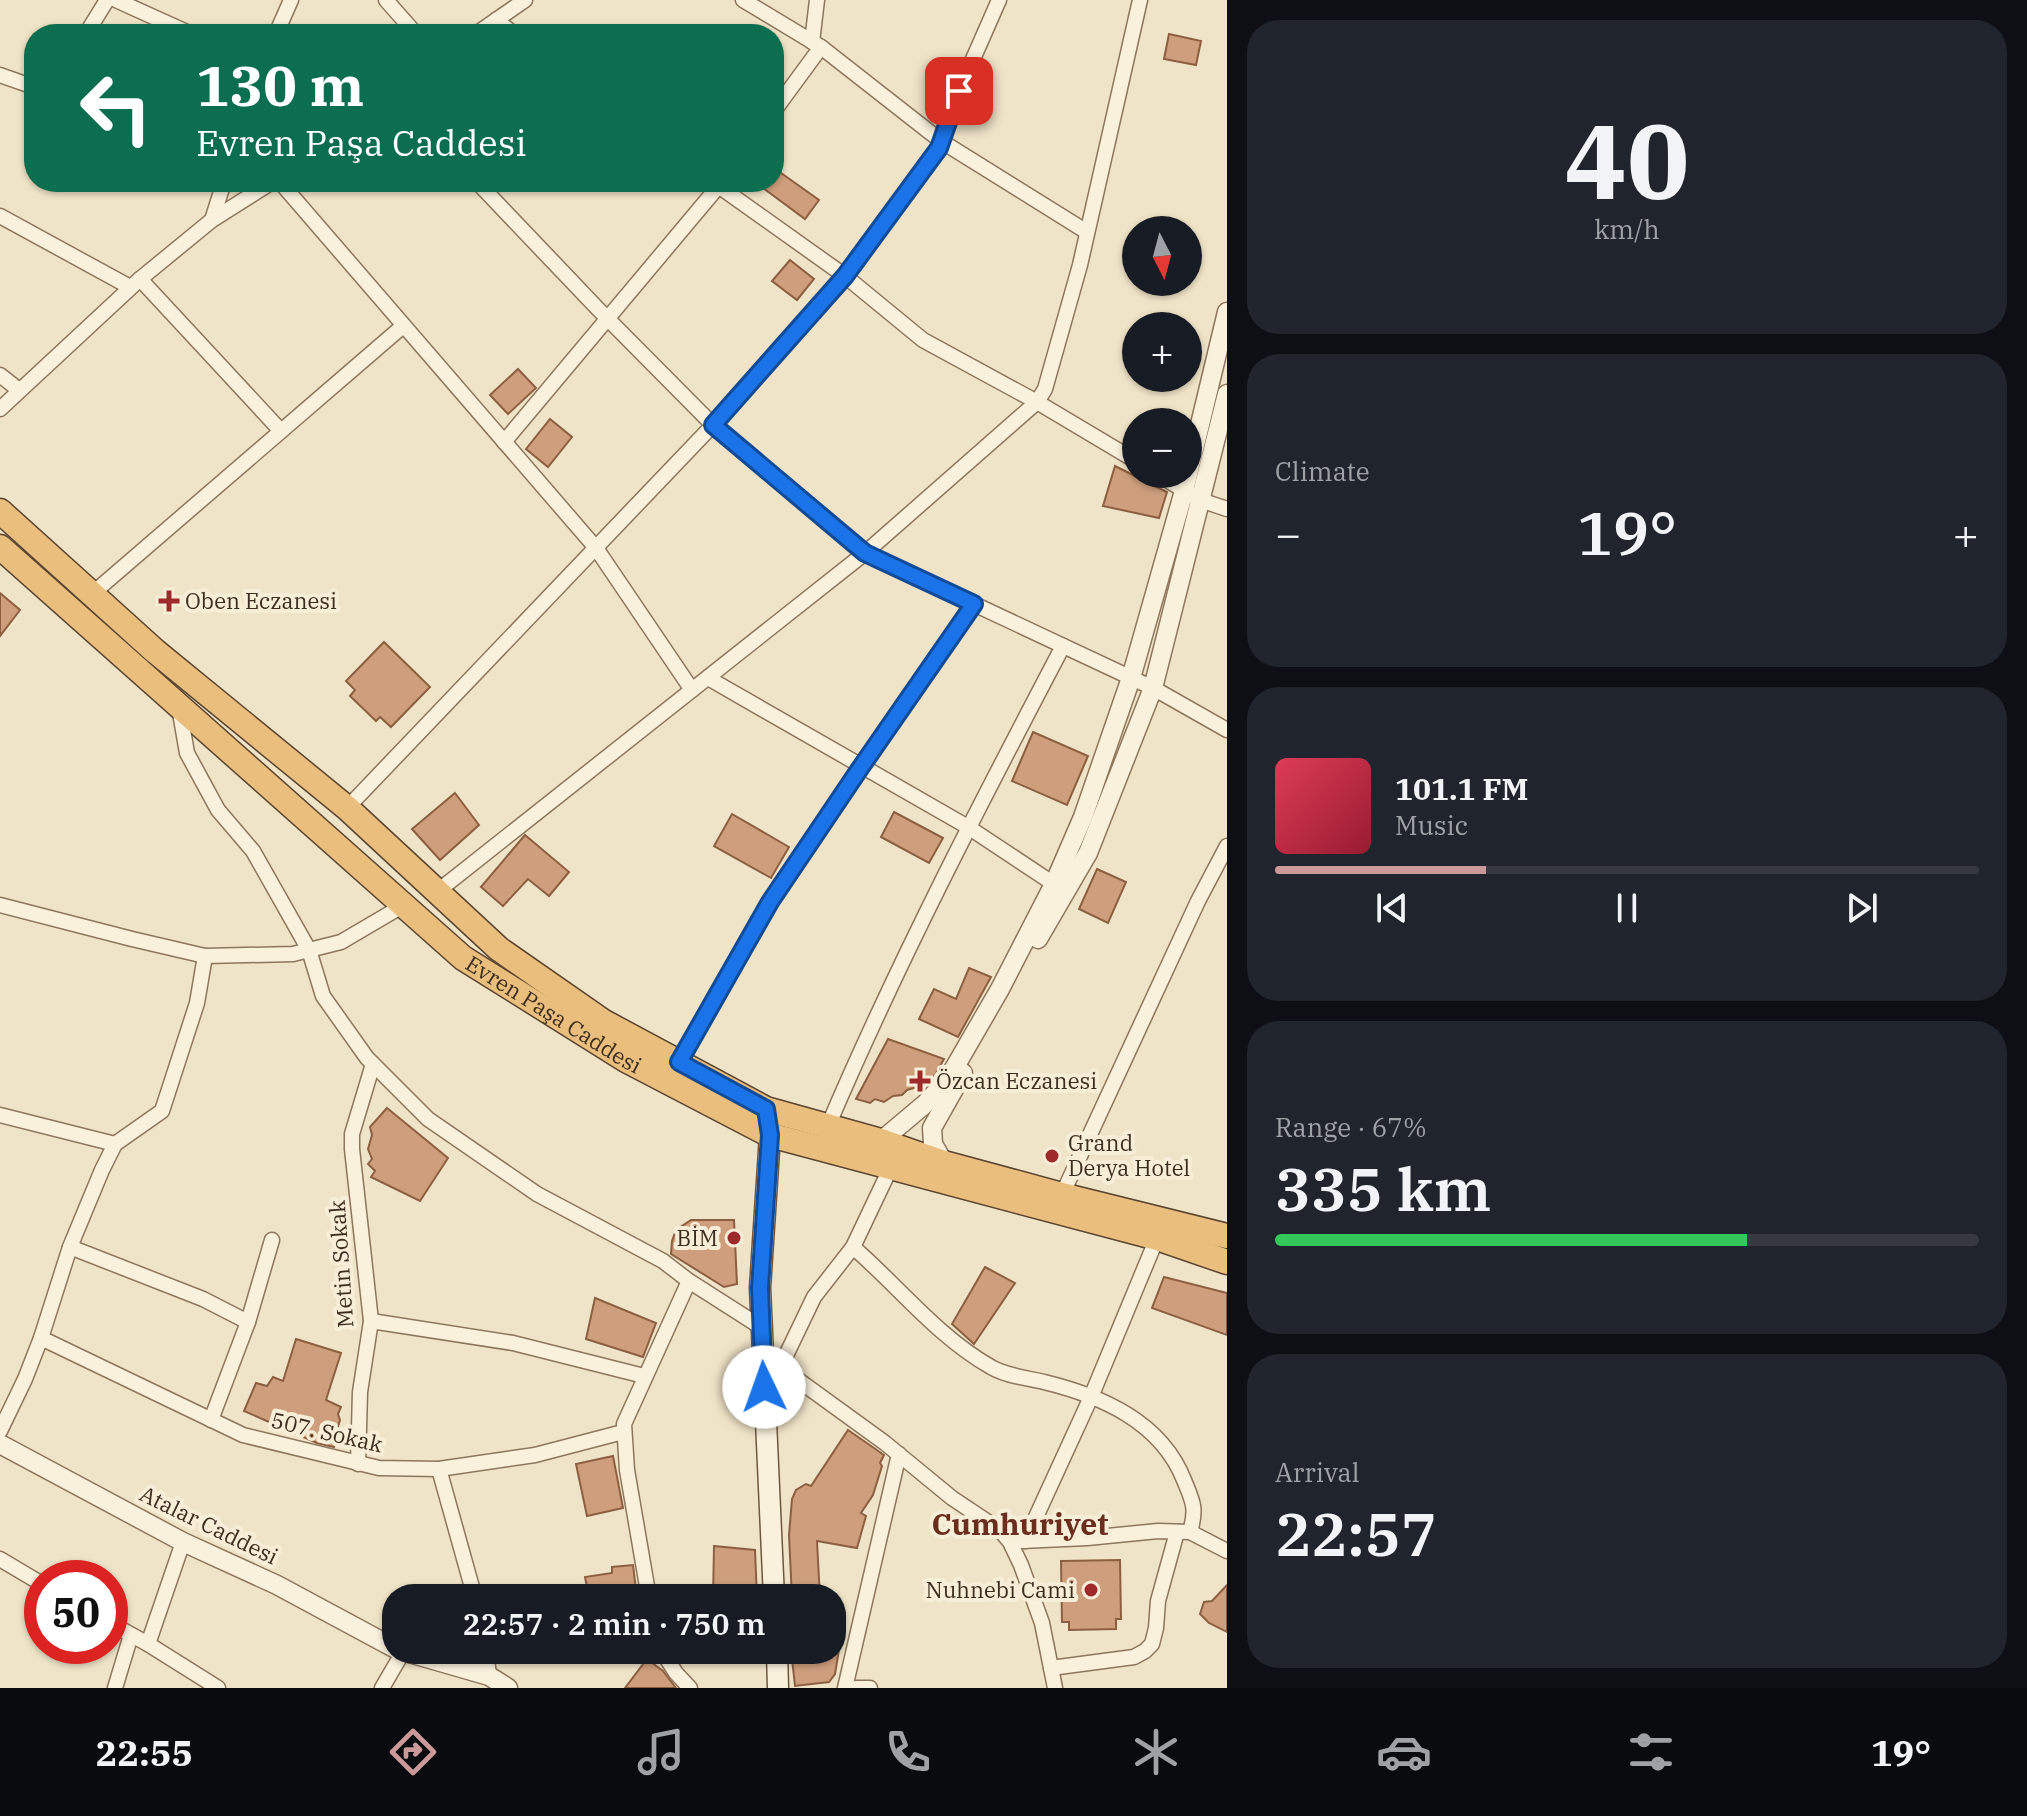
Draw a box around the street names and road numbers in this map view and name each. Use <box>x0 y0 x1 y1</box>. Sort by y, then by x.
street label: Evren Paşa Caddesi <box>461 948 647 1080</box>
street label: Metin Sokak <box>322 1199 359 1329</box>
street label: 507. Sokak <box>268 1405 386 1458</box>
street label: Atalar Caddesi <box>135 1479 283 1571</box>

